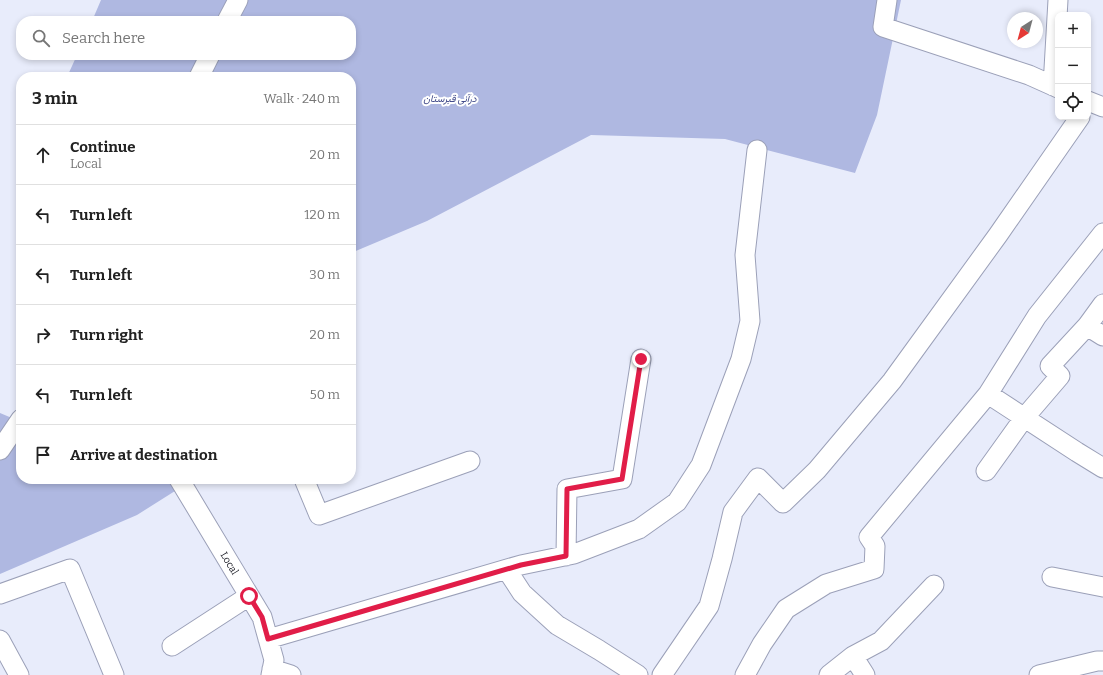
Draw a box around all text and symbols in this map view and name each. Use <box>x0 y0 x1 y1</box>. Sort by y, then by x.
north arrow <box>1007 12 1043 48</box>
map controls <box>1055 12 1091 120</box>
button: + <box>1055 12 1091 48</box>
search box <box>16 16 356 60</box>
icon: search <box>30 27 52 49</box>
text: Search here <box>62 29 145 47</box>
button: − <box>1055 48 1091 84</box>
button: locate <box>1055 84 1091 120</box>
text: 3 min <box>32 88 77 109</box>
text: Walk · 240 m <box>264 91 340 106</box>
park label: درآنی قبرستان <box>423 93 477 105</box>
text: Continue <box>70 138 136 156</box>
icon: ahead <box>32 144 54 166</box>
text: 20 m <box>310 147 340 162</box>
text: Local <box>70 156 102 171</box>
icon: left <box>32 204 54 226</box>
text: Turn left <box>70 206 132 224</box>
text: 120 m <box>304 207 340 222</box>
icon: left <box>32 264 54 286</box>
text: Turn left <box>70 266 132 284</box>
text: 30 m <box>309 267 340 282</box>
icon: right <box>32 324 54 346</box>
text: Turn right <box>70 326 143 344</box>
text: 20 m <box>310 327 340 342</box>
route end <box>632 350 650 368</box>
icon: left <box>32 384 54 406</box>
text: Turn left <box>70 386 132 404</box>
text: 50 m <box>310 387 340 402</box>
icon: arrive <box>32 444 54 466</box>
text: Arrive at destination <box>70 446 217 464</box>
street label: Local <box>218 550 241 577</box>
route start <box>240 587 258 605</box>

